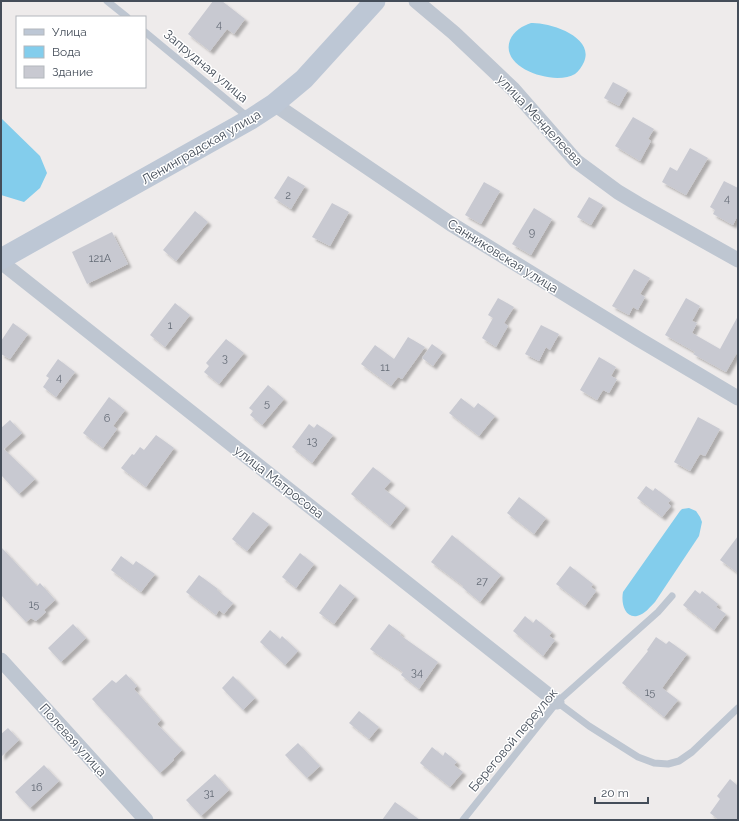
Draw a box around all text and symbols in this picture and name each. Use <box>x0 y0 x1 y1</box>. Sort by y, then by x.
legend <box>16 16 146 88</box>
house number: 4 <box>216 18 222 31</box>
text: Улица <box>52 25 87 39</box>
street label: Запрудная улица <box>161 26 251 106</box>
text: Вода <box>52 45 81 59</box>
text: Здание <box>52 65 93 79</box>
street label: улица Менделеева <box>494 72 586 168</box>
street label: Ленинградская улица <box>139 107 263 187</box>
house number: 2 <box>285 189 291 202</box>
house number: 4 <box>724 192 730 205</box>
street label: Санниковская улица <box>445 216 561 296</box>
house number: 9 <box>529 226 535 239</box>
house number: 121А <box>89 252 112 265</box>
house number: 1 <box>168 319 173 332</box>
house number: 3 <box>222 352 228 365</box>
house number: 11 <box>380 361 390 374</box>
house number: 4 <box>56 371 62 384</box>
house number: 5 <box>264 397 270 410</box>
house number: 6 <box>104 412 111 425</box>
house number: 13 <box>307 435 317 448</box>
street label: улица Матросова <box>231 442 327 522</box>
house number: 27 <box>476 575 488 588</box>
house number: 15 <box>29 598 39 611</box>
house number: 34 <box>411 666 423 679</box>
street label: Береговой переулок <box>466 685 561 795</box>
house number: 15 <box>645 686 655 699</box>
street label: Полевая улица <box>36 701 110 779</box>
scale bar <box>595 779 648 805</box>
house number: 16 <box>31 781 43 794</box>
text: 20 m <box>601 786 629 800</box>
house number: 31 <box>204 787 215 800</box>

